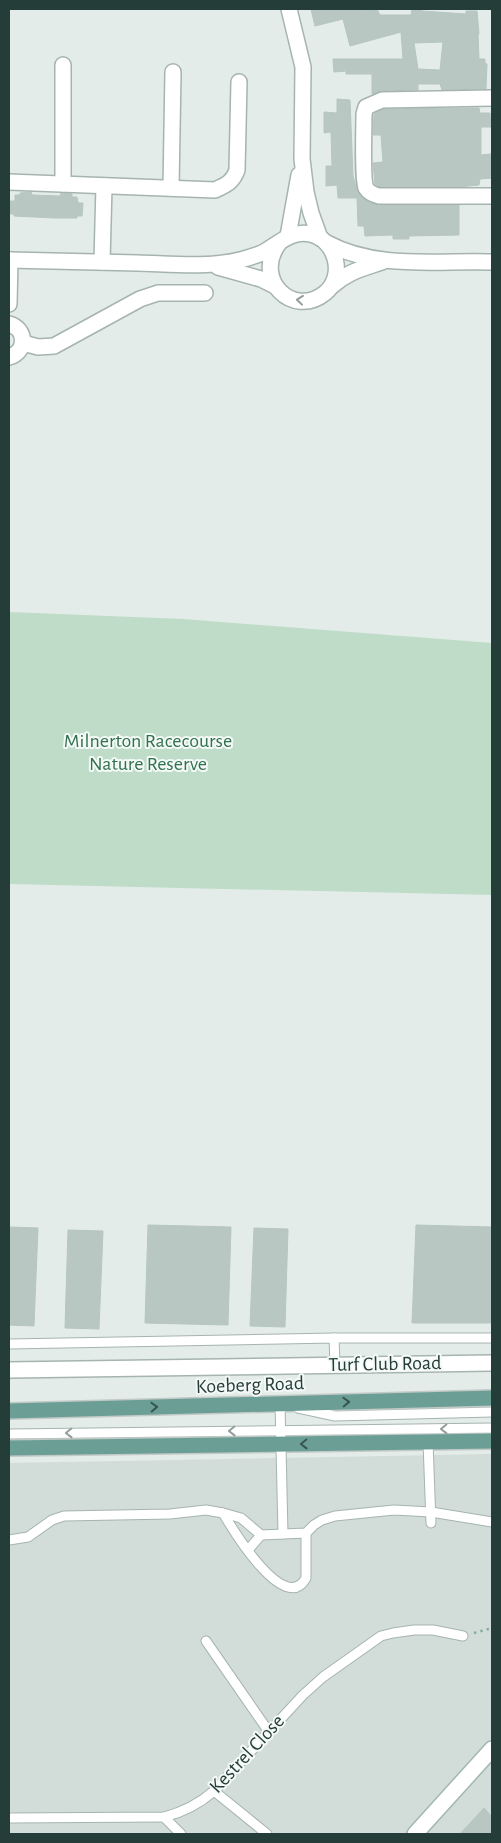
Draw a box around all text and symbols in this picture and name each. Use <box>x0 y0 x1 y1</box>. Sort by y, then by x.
one-way arrow <box>295 294 303 305</box>
park label: Milnerton Racecourse Nature Reserve <box>64 731 232 774</box>
street label: Turf Club Road <box>328 1353 442 1375</box>
street label: Koeberg Road <box>196 1373 304 1397</box>
one-way arrow <box>342 1397 350 1407</box>
one-way arrow <box>150 1402 158 1413</box>
one-way arrow <box>439 1424 447 1434</box>
one-way arrow <box>227 1426 235 1437</box>
one-way arrow <box>65 1428 73 1439</box>
one-way arrow <box>299 1439 307 1449</box>
street label: Kestrel Close <box>206 1711 288 1797</box>

